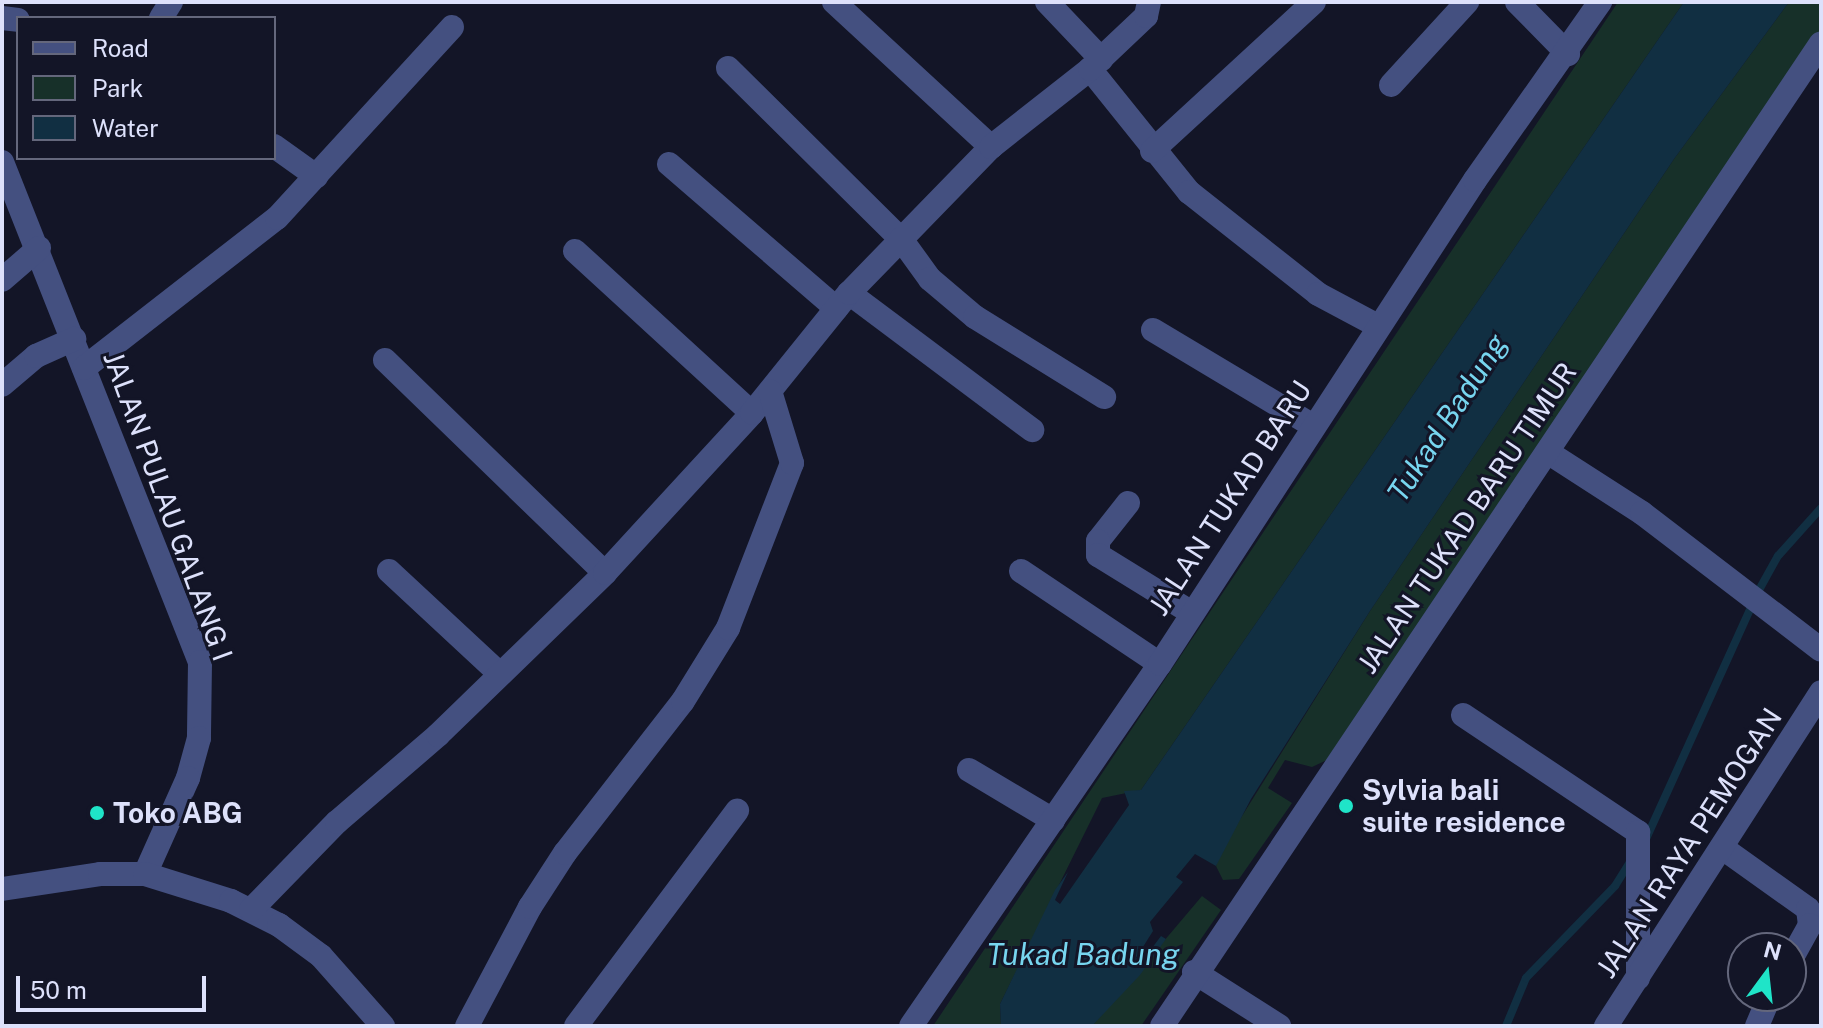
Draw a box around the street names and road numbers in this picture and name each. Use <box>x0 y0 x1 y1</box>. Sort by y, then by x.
street label: JALAN PULAU GALANG I <box>96 347 240 665</box>
street label: JALAN TUKAD BARU TIMUR <box>1350 356 1584 680</box>
street label: JALAN TUKAD BARU <box>1142 375 1318 621</box>
street label: JALAN RAYA PEMOGAN <box>1589 702 1789 984</box>

